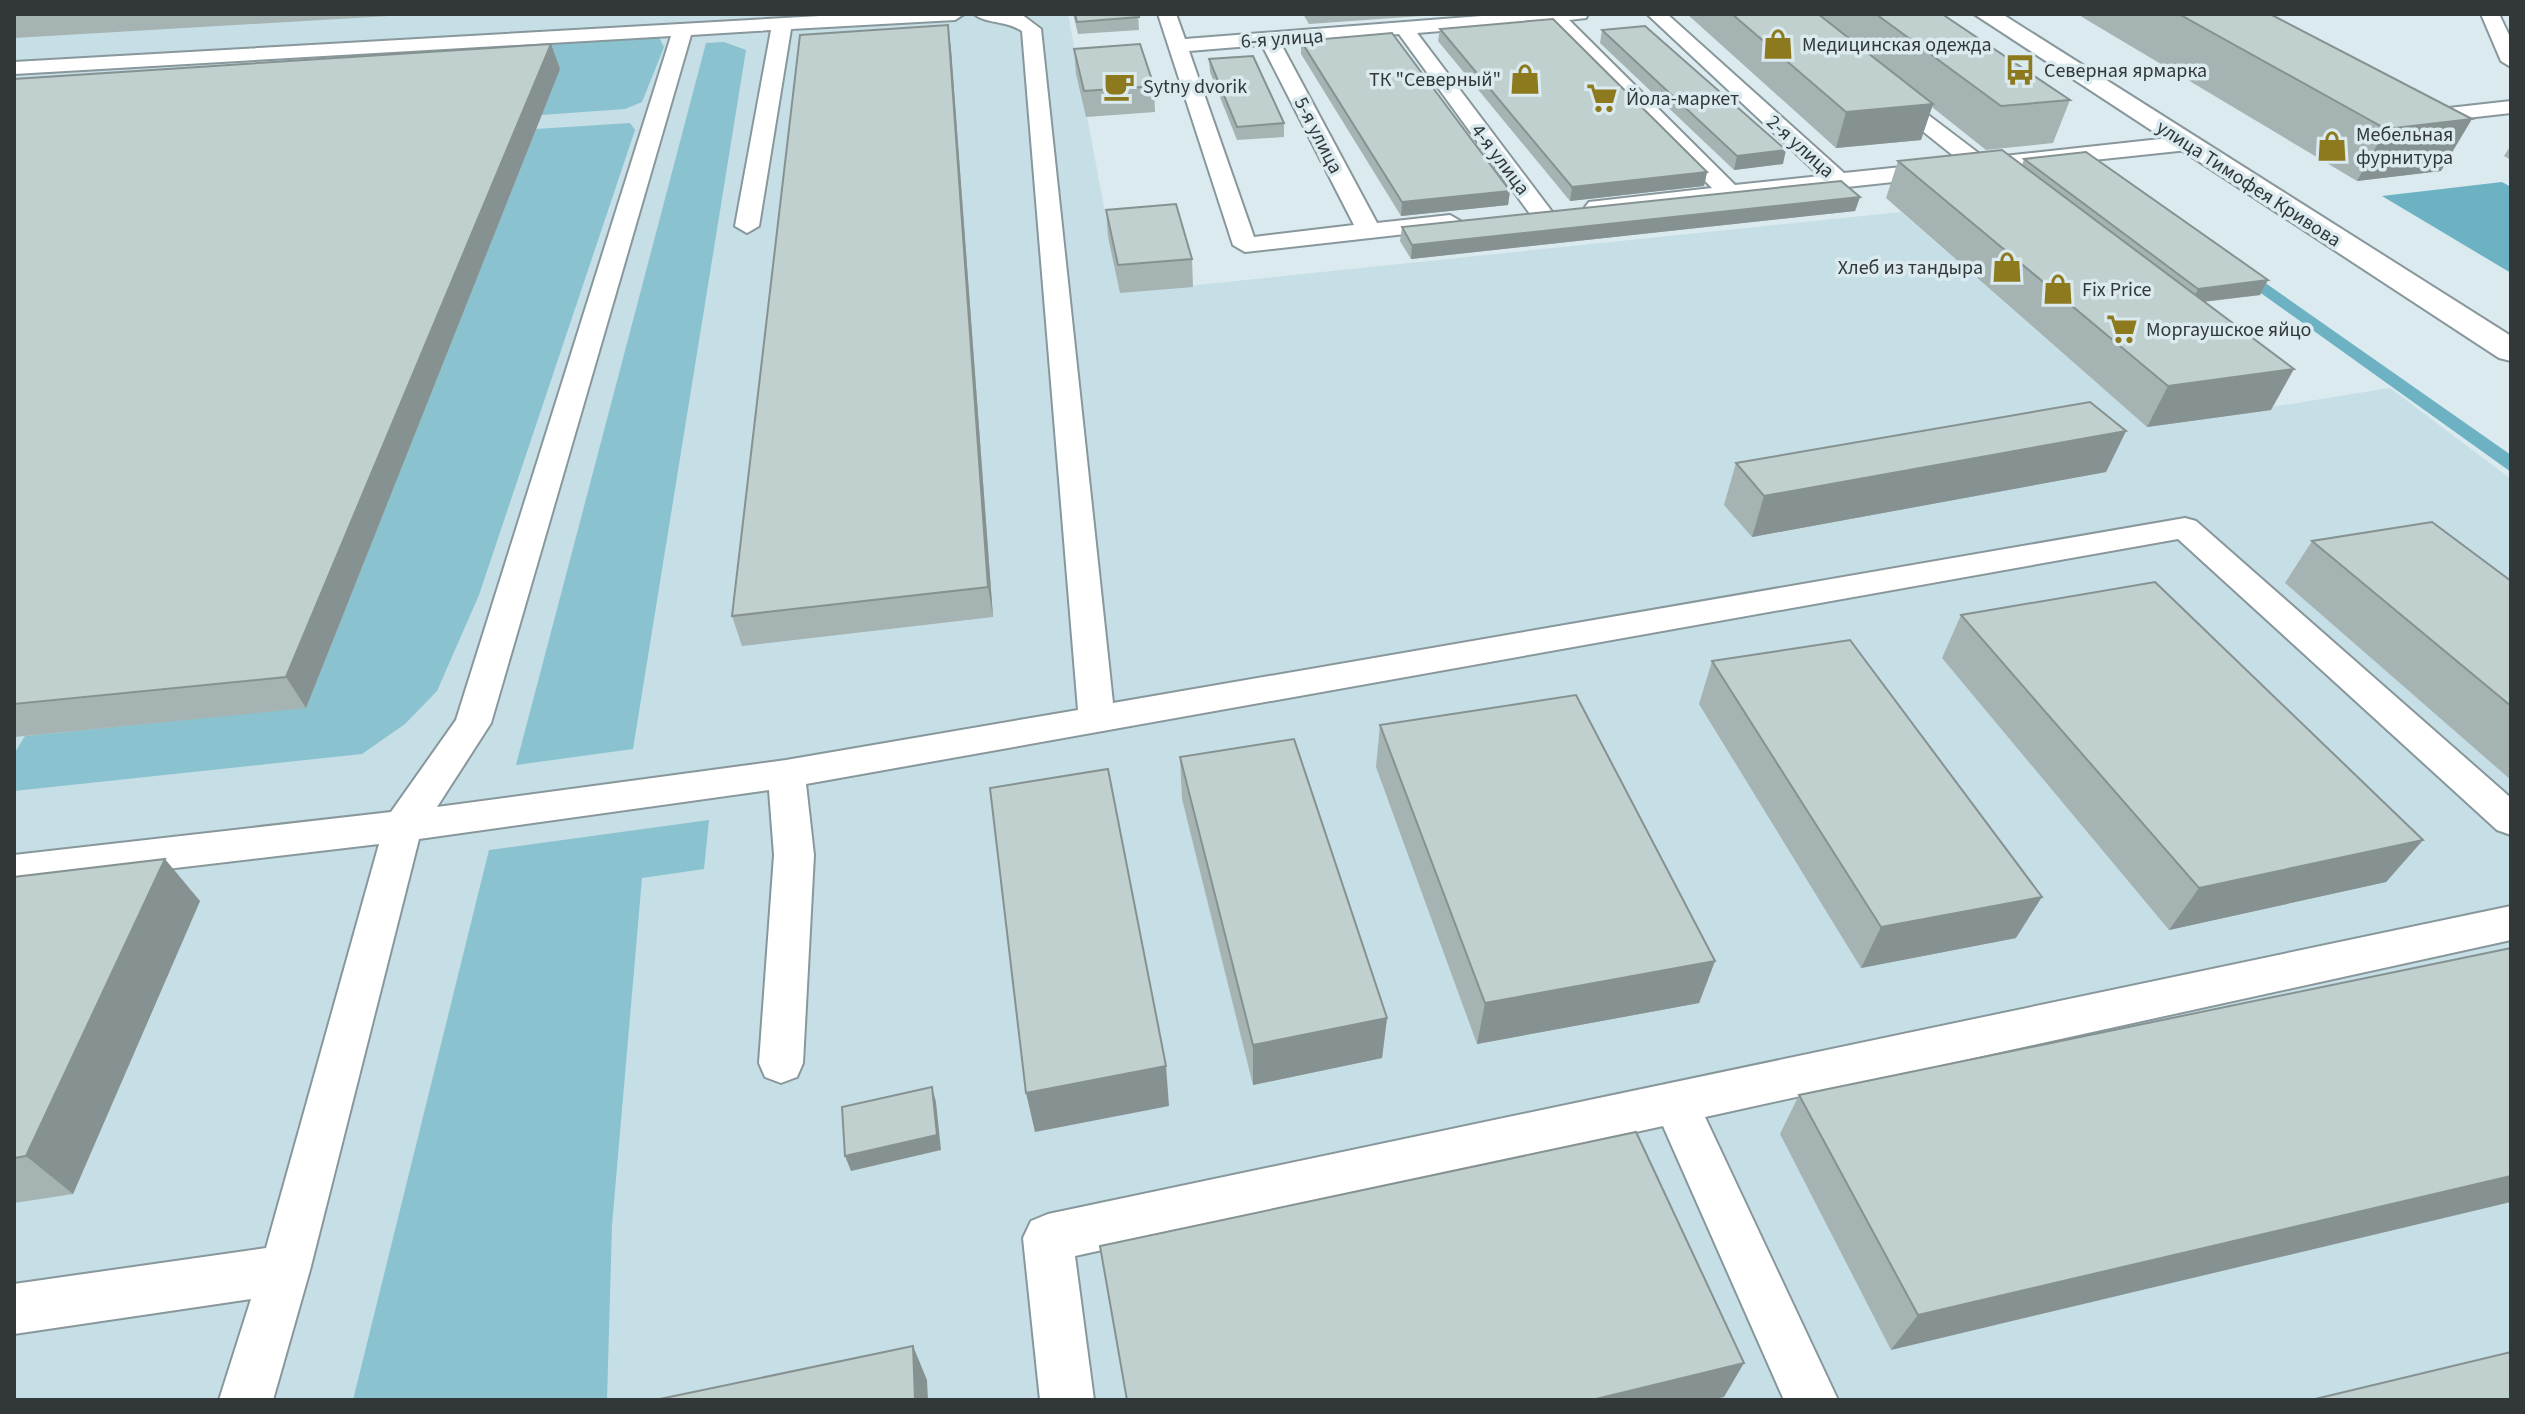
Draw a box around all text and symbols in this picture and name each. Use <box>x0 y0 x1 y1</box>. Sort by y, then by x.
street label: 6-я улица <box>1240 22 1324 56</box>
shop icon: Медицинская одежда <box>1761 27 1795 61</box>
place label: Медицинская одежда <box>1802 31 1992 59</box>
bus stop icon: Северная ярмарка <box>2003 53 2037 87</box>
place label: Северная ярмарка <box>2044 57 2207 85</box>
shop icon: ТК "Северный" <box>1508 62 1542 96</box>
place label: ТК "Северный" <box>1369 66 1501 94</box>
cafe icon: Sytny dvorik <box>1102 69 1136 103</box>
place label: Sytny dvorik <box>1143 73 1247 101</box>
supermarket icon: Йола-маркет <box>1585 81 1619 115</box>
place label: Йола-маркет <box>1626 85 1739 113</box>
street label: 5-я улица <box>1287 92 1349 179</box>
street label: 2-я улица <box>1760 109 1840 185</box>
street label: улица Тимофея Кривова <box>2151 114 2346 254</box>
street label: 4-я улица <box>1464 118 1536 201</box>
place label: Мебельная фурнитура <box>2356 121 2453 172</box>
shop icon: Мебельная фурнитура <box>2315 129 2349 163</box>
shop icon: Хлеб из тандыра <box>1990 250 2024 284</box>
place label: Хлеб из тандыра <box>1838 254 1983 282</box>
shop icon: Fix Price <box>2041 272 2075 306</box>
place label: Fix Price <box>2082 276 2152 304</box>
supermarket icon: Моргаушское яйцо <box>2105 312 2139 346</box>
place label: Моргаушское яйцо <box>2146 316 2311 344</box>

